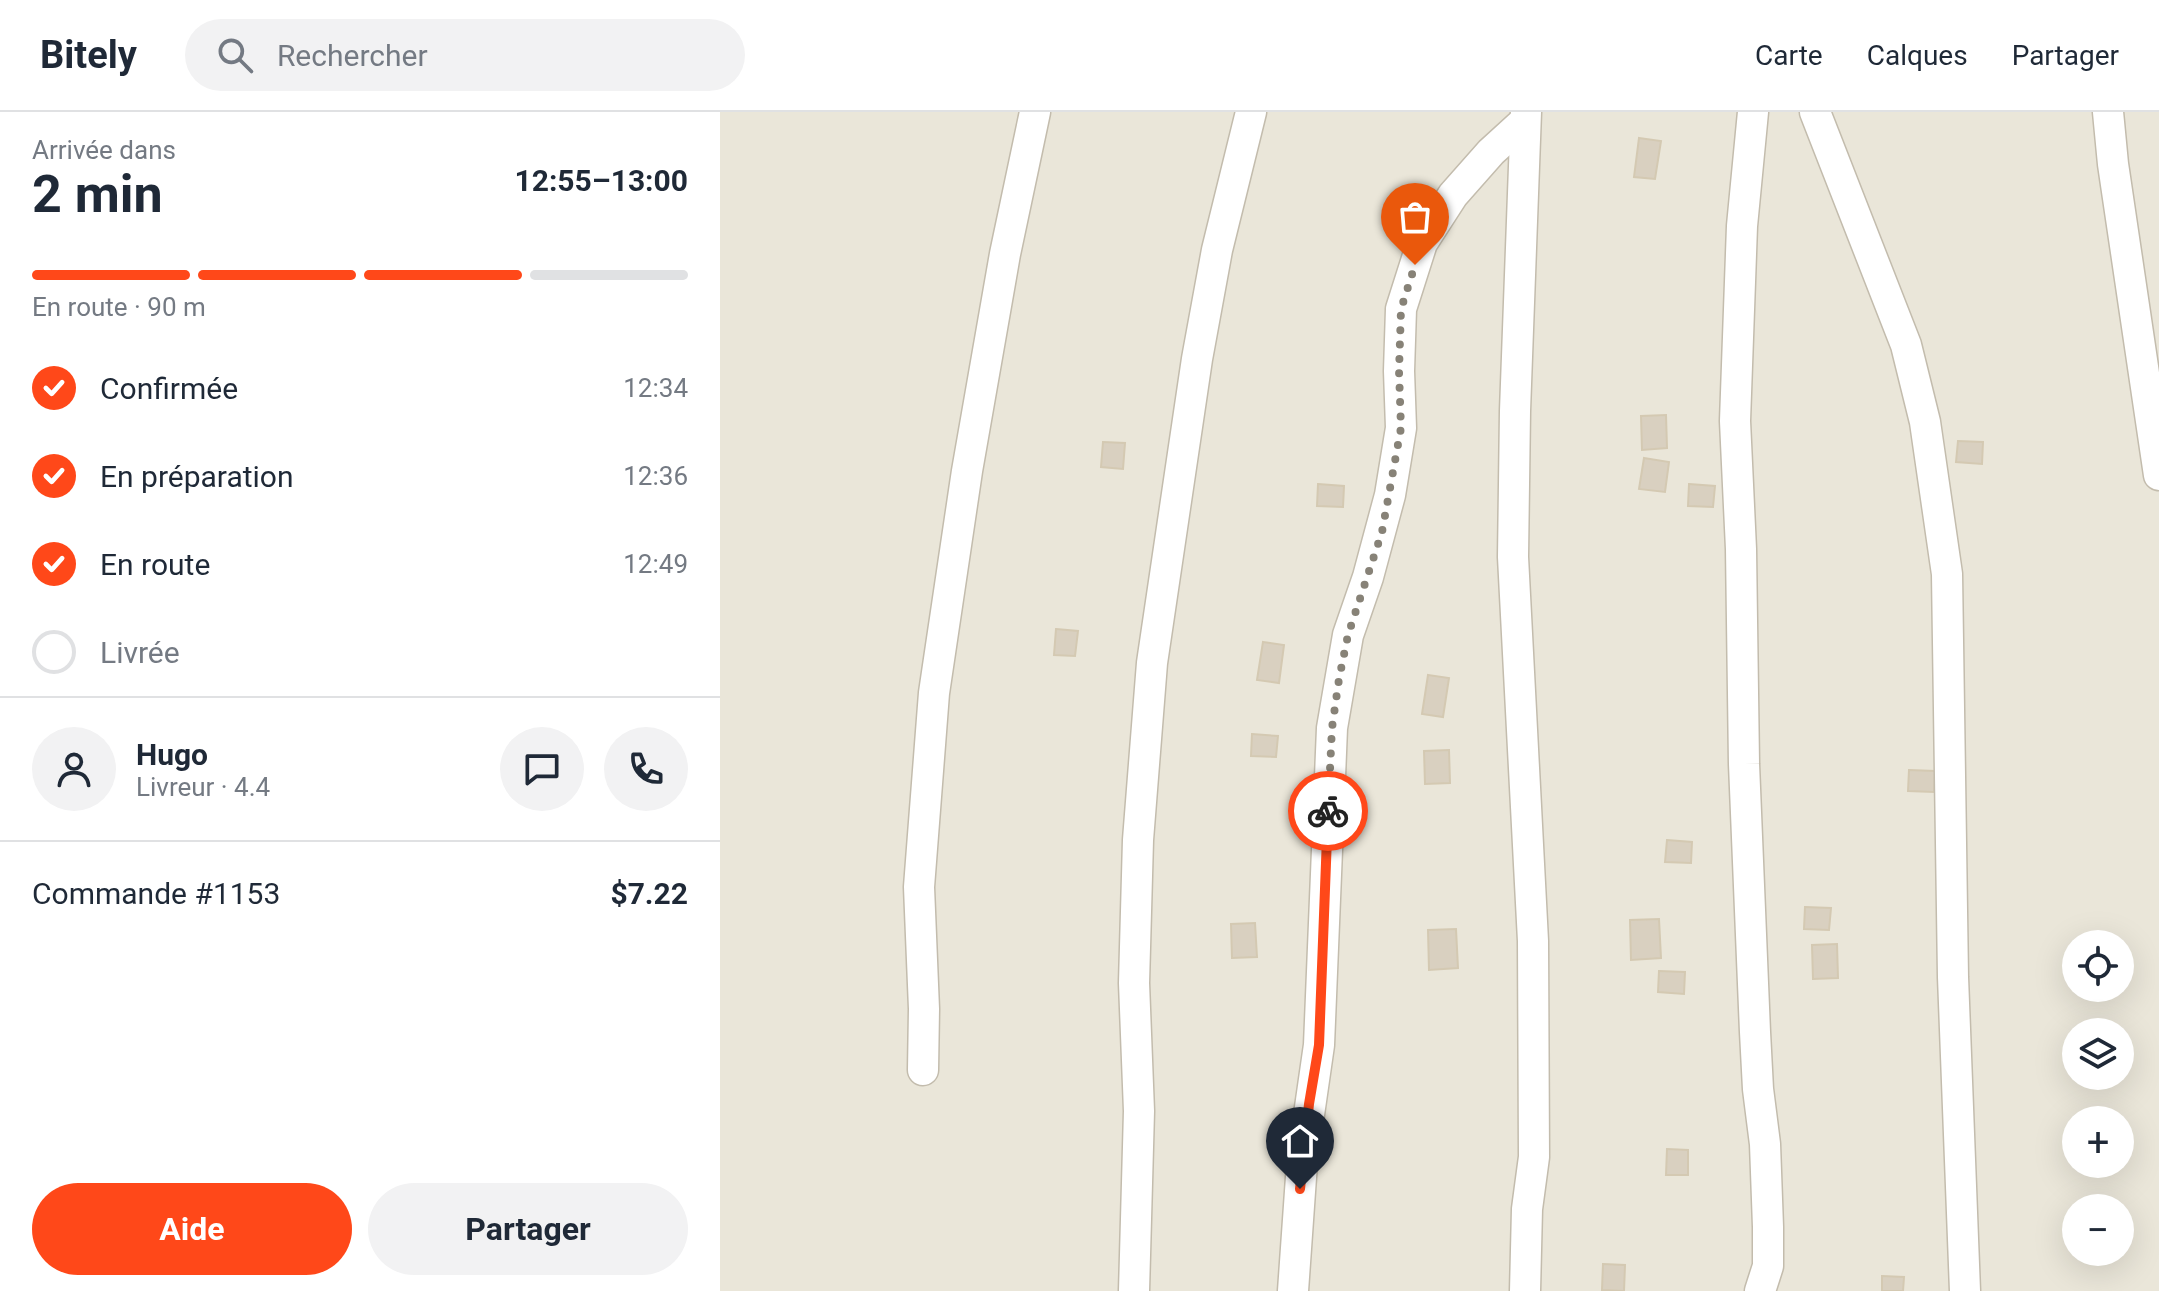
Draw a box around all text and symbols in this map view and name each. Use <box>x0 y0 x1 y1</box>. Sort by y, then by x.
search box <box>185 19 745 91</box>
text: Bitely <box>40 33 137 77</box>
icon: search <box>213 33 257 77</box>
text: Rechercher <box>277 38 428 73</box>
text: Carte <box>1755 39 1823 72</box>
text: Calques <box>1867 39 1968 72</box>
text: Partager <box>2012 39 2119 72</box>
text: Arrivée dans <box>32 135 176 165</box>
text: 12:55–13:00 <box>514 163 688 198</box>
text: 2 min <box>32 164 163 225</box>
pin <box>1381 183 1449 265</box>
icon: bag <box>1393 195 1437 239</box>
text: En route · 90 m <box>32 292 206 322</box>
icon: check <box>32 366 76 410</box>
text: Confirmée <box>100 371 238 406</box>
text: 12:34 <box>623 373 688 403</box>
icon: check <box>32 454 76 498</box>
text: En préparation <box>100 459 294 494</box>
text: 12:36 <box>623 461 688 491</box>
icon: check <box>32 542 76 586</box>
text: En route <box>100 547 210 582</box>
text: 12:49 <box>623 549 688 579</box>
text: Livrée <box>100 635 180 670</box>
button: person <box>32 727 116 811</box>
button: chat <box>500 727 584 811</box>
button: phone <box>604 727 688 811</box>
text: Hugo <box>136 737 208 772</box>
courier <box>1288 771 1368 851</box>
text: Livreur · 4.4 <box>136 772 270 802</box>
icon: bike <box>1306 789 1350 833</box>
text: Commande #1153 <box>32 876 280 911</box>
text: $7.22 <box>610 876 688 911</box>
map controls <box>2062 930 2134 1266</box>
button: locate <box>2062 930 2134 1002</box>
button: layers <box>2062 1018 2134 1090</box>
button: + <box>2062 1106 2134 1178</box>
pin <box>1266 1107 1334 1189</box>
icon: home <box>1278 1119 1322 1163</box>
button: Aide <box>32 1183 352 1275</box>
button: Partager <box>368 1183 688 1275</box>
button: − <box>2062 1194 2134 1266</box>

